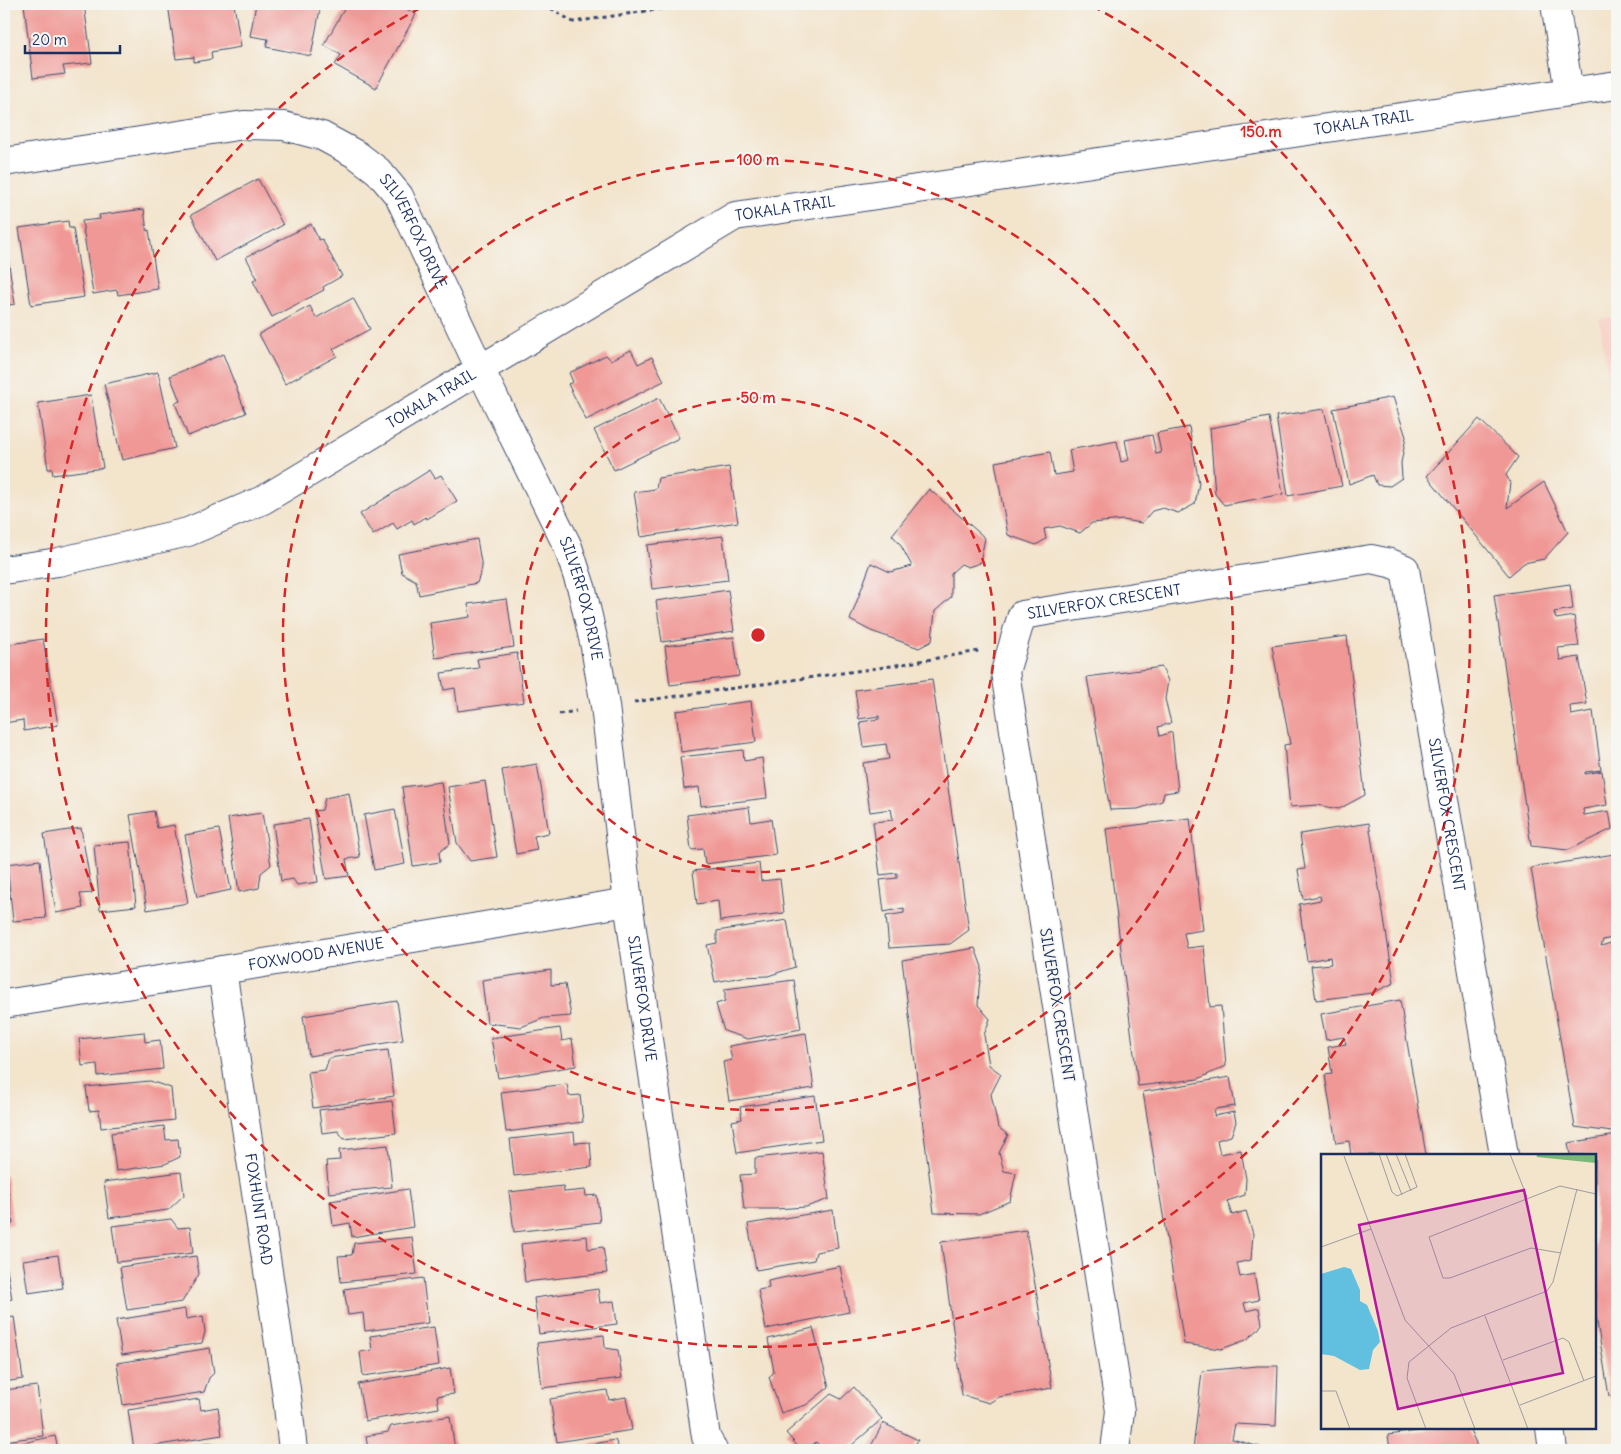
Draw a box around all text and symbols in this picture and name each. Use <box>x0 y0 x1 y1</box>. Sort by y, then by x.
scale bar <box>25 22 120 54</box>
text: 20 m <box>32 30 67 49</box>
street label: TOKALA TRAIL <box>1312 105 1415 139</box>
text: 150 m <box>1240 122 1282 141</box>
text: 100 m <box>737 150 779 169</box>
street label: SILVERFOX DRIVE <box>376 170 451 292</box>
street label: TOKALA TRAIL <box>734 191 836 225</box>
street label: TOKALA TRAIL <box>383 364 479 432</box>
text: 50 m <box>740 388 776 407</box>
street label: SILVERFOX DRIVE <box>555 533 607 662</box>
street label: SILVERFOX CRESCENT <box>1026 580 1183 623</box>
centre of rings <box>749 626 767 644</box>
street label: SILVERFOX CRESCENT <box>1425 736 1469 893</box>
street label: SILVERFOX CRESCENT <box>1036 927 1079 1083</box>
street label: FOXWOOD AVENUE <box>247 933 385 974</box>
street label: SILVERFOX DRIVE <box>624 934 661 1063</box>
street label: FOXHUNT ROAD <box>241 1152 277 1267</box>
inset map <box>1321 1154 1596 1429</box>

